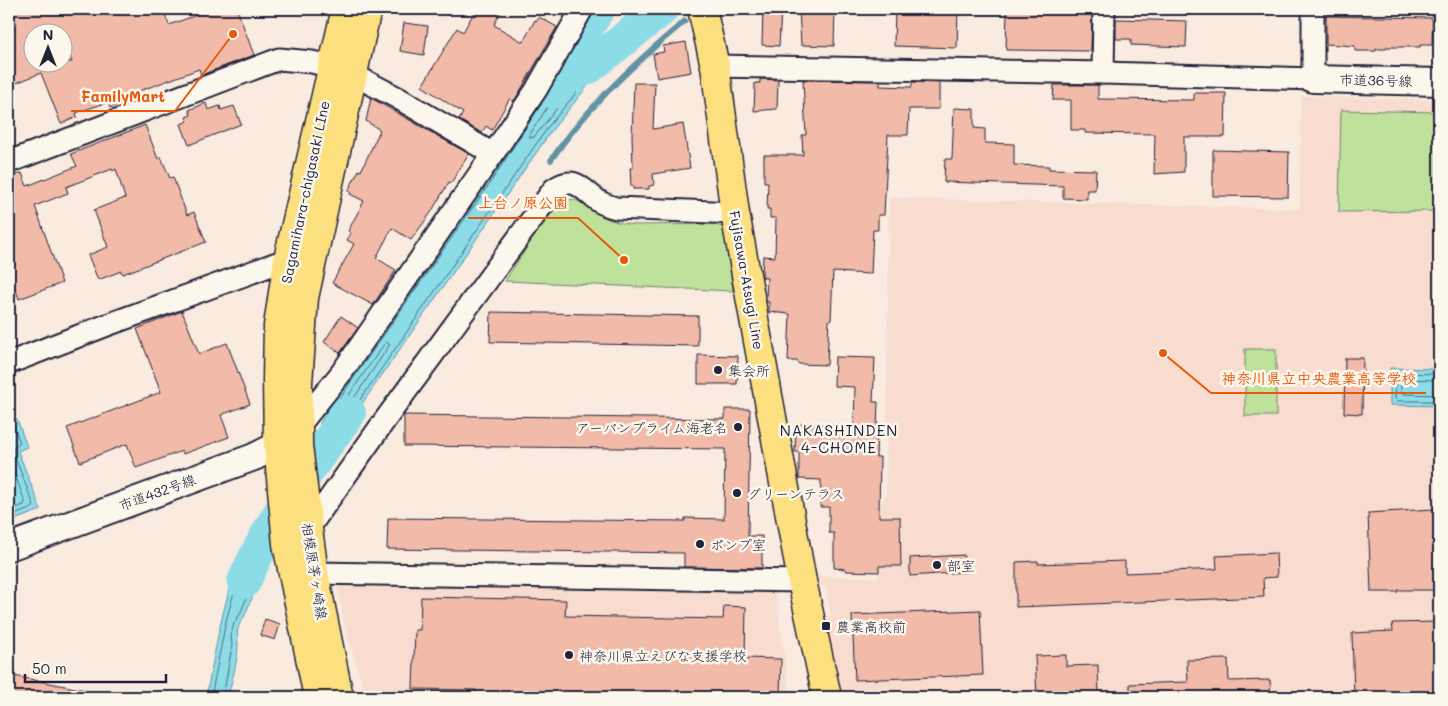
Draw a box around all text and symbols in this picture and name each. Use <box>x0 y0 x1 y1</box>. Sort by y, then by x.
north arrow <box>22 22 72 72</box>
text: N <box>43 25 53 44</box>
street label: 市道36号線 <box>1340 70 1412 90</box>
callout: FamilyMart <box>71 81 175 111</box>
text: FamilyMart <box>81 86 165 106</box>
street label: Sagamihara-chigasaki LIne <box>276 99 334 285</box>
callout: 上台ノ原公園 <box>468 188 578 218</box>
text: 上台ノ原公園 <box>478 192 568 212</box>
street label: Fujisawa-Atsugi Line <box>725 209 769 351</box>
place label: 集会所 <box>728 361 770 380</box>
callout: 神奈川県立中央農業高等学校 <box>1211 363 1426 393</box>
marker: 集会所 <box>712 364 724 376</box>
text: 神奈川県立中央農業高等学校 <box>1221 368 1417 388</box>
place label: アーバンプライム海老名 <box>576 418 728 437</box>
district label: NAKASHINDEN 4-CHOME <box>780 420 898 457</box>
marker: アーバンプライム海老名 <box>732 421 744 433</box>
street label: 市道432号線 <box>116 469 198 515</box>
place label: グリーンテラス <box>747 484 844 503</box>
marker: グリーンテラス <box>731 487 743 499</box>
street label: 相模原茅ヶ崎線 <box>298 521 332 621</box>
place label: ポンプ室 <box>710 535 766 554</box>
marker: ポンプ室 <box>694 538 706 550</box>
place label: 部室 <box>947 556 975 575</box>
marker: 部室 <box>931 559 943 571</box>
place label: 農業高校前 <box>836 617 906 636</box>
marker: 農業高校前 <box>820 620 832 632</box>
place label: 神奈川県立えびな支援学校 <box>579 646 747 665</box>
marker: 神奈川県立えびな支援学校 <box>563 649 575 661</box>
scale bar <box>25 651 166 683</box>
text: 50 m <box>32 658 67 678</box>

